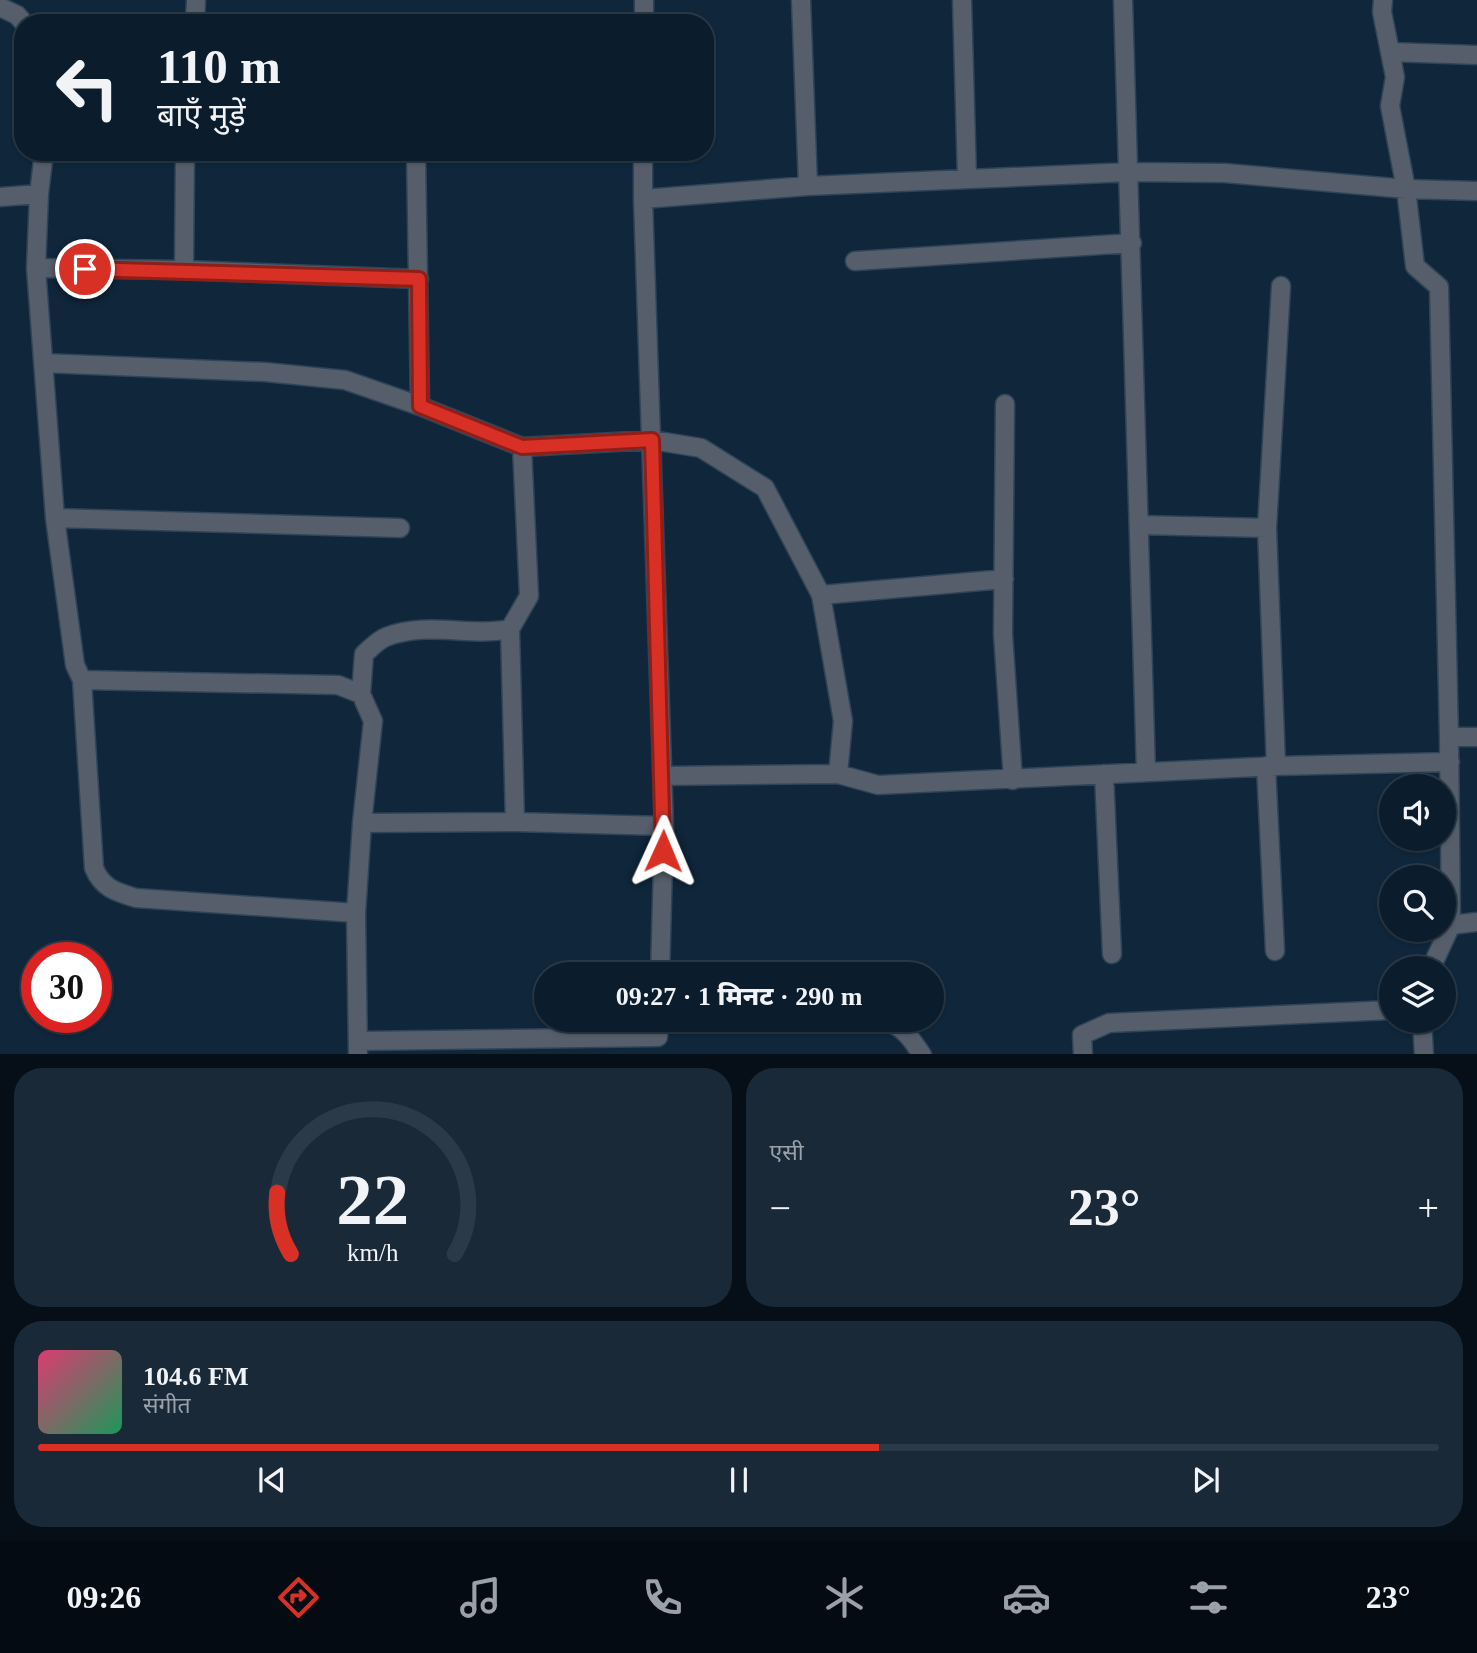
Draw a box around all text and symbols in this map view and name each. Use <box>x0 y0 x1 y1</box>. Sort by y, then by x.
text: 110 m <box>157 39 281 94</box>
icon: left <box>42 42 133 133</box>
text: बाएँ मुड़ें <box>157 97 246 133</box>
pin <box>55 239 115 299</box>
icon: arrive <box>66 250 104 288</box>
map controls <box>1379 774 1456 1033</box>
button: sound <box>1379 774 1456 851</box>
position arrow <box>626 814 700 888</box>
button: search <box>1379 865 1456 942</box>
speed limit sign: 30 <box>21 942 112 1033</box>
button: layers <box>1379 956 1456 1033</box>
text: 09:27 · 1 मिनट · 290 m <box>616 982 862 1011</box>
text: एसी <box>770 1140 804 1165</box>
text: 22 <box>336 1159 409 1240</box>
text: 23° <box>1068 1179 1141 1236</box>
text: − <box>770 1187 791 1229</box>
text: + <box>1418 1187 1439 1229</box>
text: km/h <box>347 1238 399 1265</box>
text: 104.6 FM <box>143 1362 248 1391</box>
text: संगीत <box>143 1393 191 1418</box>
icon: previous <box>253 1461 291 1499</box>
icon: pause <box>720 1461 758 1499</box>
icon: next <box>1187 1461 1225 1499</box>
icon: directions <box>274 1573 323 1622</box>
icon: music <box>456 1573 505 1622</box>
icon: phone <box>638 1573 687 1622</box>
icon: climate <box>820 1573 869 1622</box>
icon: car <box>1002 1573 1051 1622</box>
icon: filters <box>1184 1573 1233 1622</box>
text: 09:26 <box>66 1579 141 1615</box>
text: 23° <box>1366 1579 1410 1615</box>

